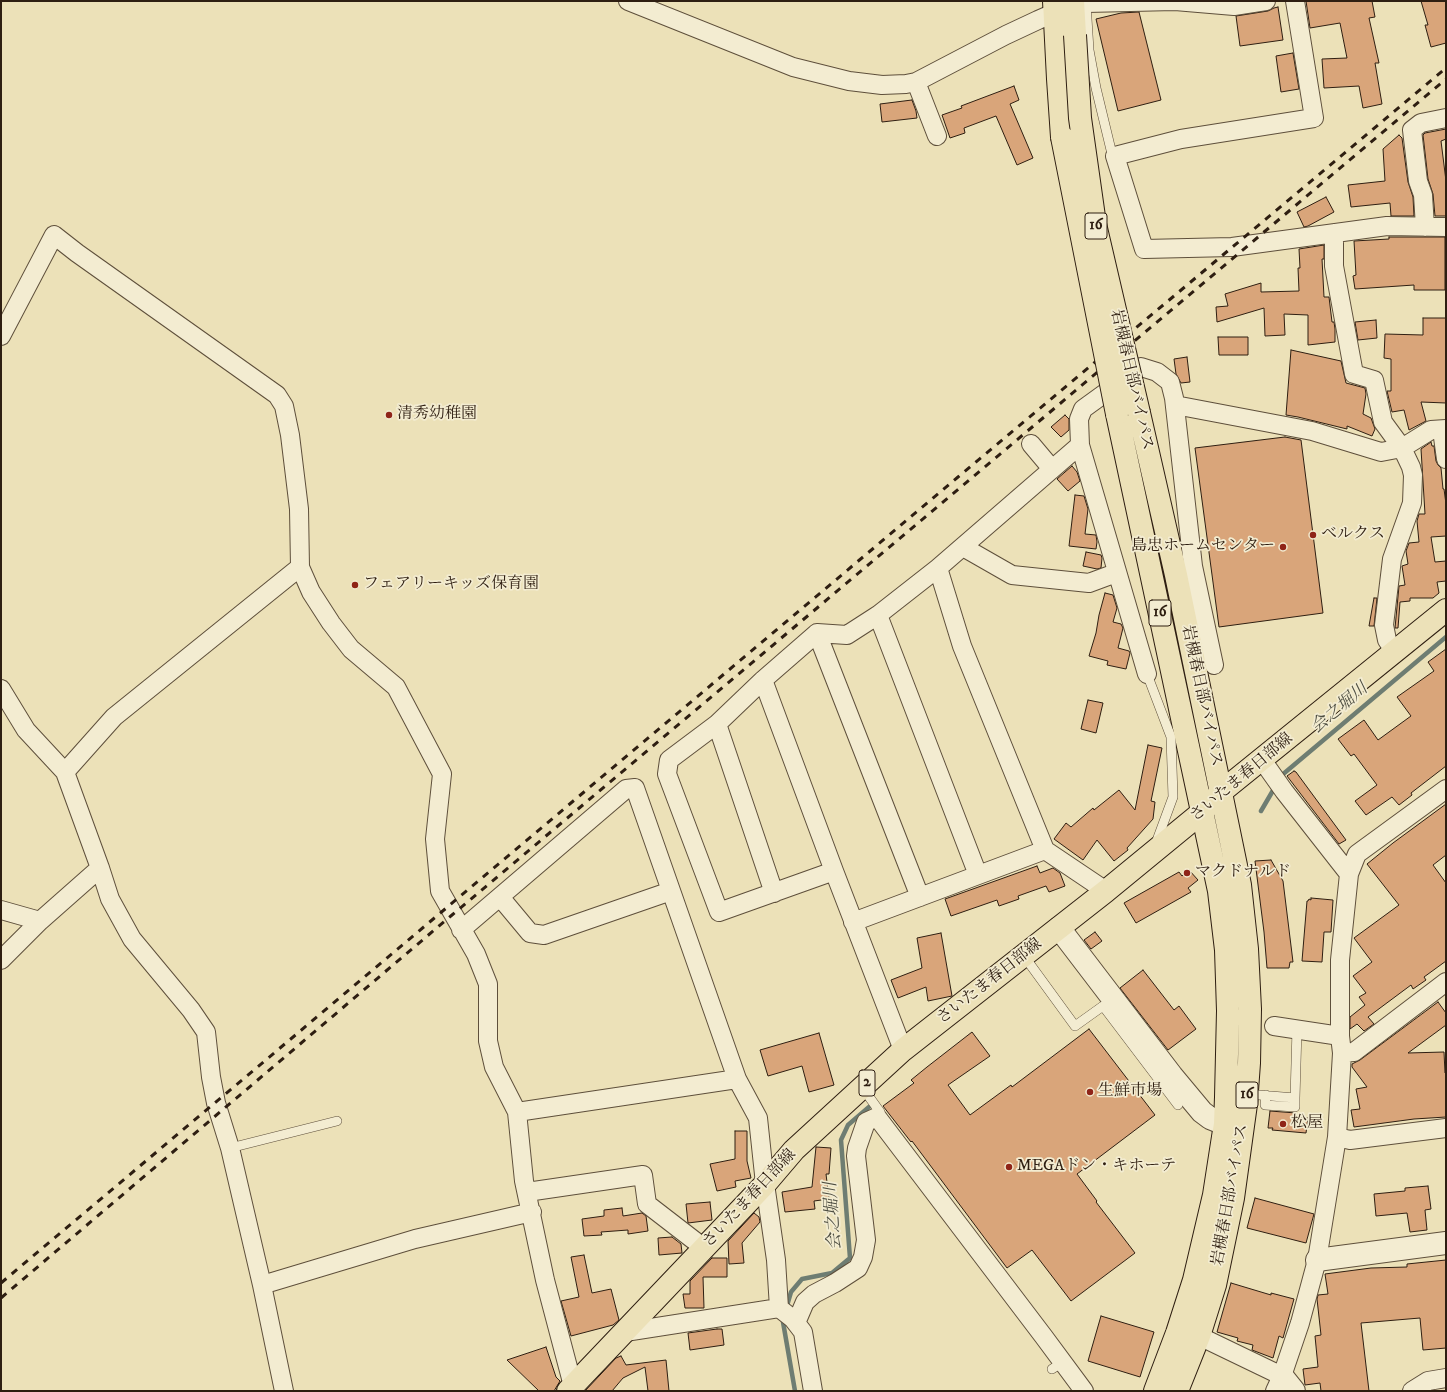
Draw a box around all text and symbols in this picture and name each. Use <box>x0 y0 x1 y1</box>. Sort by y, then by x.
road number: 16 <box>1085 213 1107 239</box>
street label: 岩槻春日部バイパス <box>1105 308 1157 452</box>
place label: 清秀幼稚園 <box>397 405 477 425</box>
marker: 清秀幼稚園 <box>384 410 394 420</box>
place label: ベルクス <box>1321 525 1385 545</box>
marker: ベルクス <box>1308 530 1318 540</box>
place label: 島忠ホームセンター <box>1131 537 1275 557</box>
marker: 島忠ホームセンター <box>1278 542 1288 552</box>
place label: フェアリーキッズ保育園 <box>363 575 539 595</box>
marker: フェアリーキッズ保育園 <box>350 580 360 590</box>
road number: 16 <box>1149 600 1171 626</box>
street label: 岩槻春日部バイパス <box>1177 624 1225 768</box>
water label: 会之堀川 <box>1307 679 1373 739</box>
street label: さいたま春日部線 <box>1187 730 1297 826</box>
place label: マクドナルド <box>1195 863 1291 883</box>
marker: マクドナルド <box>1182 868 1192 878</box>
street label: さいたま春日部線 <box>934 935 1046 1029</box>
road number: 2 <box>859 1070 875 1096</box>
place label: 生鮮市場 <box>1098 1082 1162 1102</box>
road number: 16 <box>1236 1082 1258 1108</box>
marker: 生鮮市場 <box>1085 1087 1095 1097</box>
place label: 松屋 <box>1291 1114 1323 1134</box>
marker: 松屋 <box>1278 1119 1288 1129</box>
street label: 岩槻春日部バイパス <box>1209 1122 1253 1268</box>
street label: さいたま春日部線 <box>699 1146 801 1252</box>
place label: MEGAドン・キホーテ <box>1017 1157 1176 1177</box>
marker: MEGAドン・キホーテ <box>1004 1162 1014 1172</box>
water label: 会之堀川 <box>821 1181 847 1251</box>

